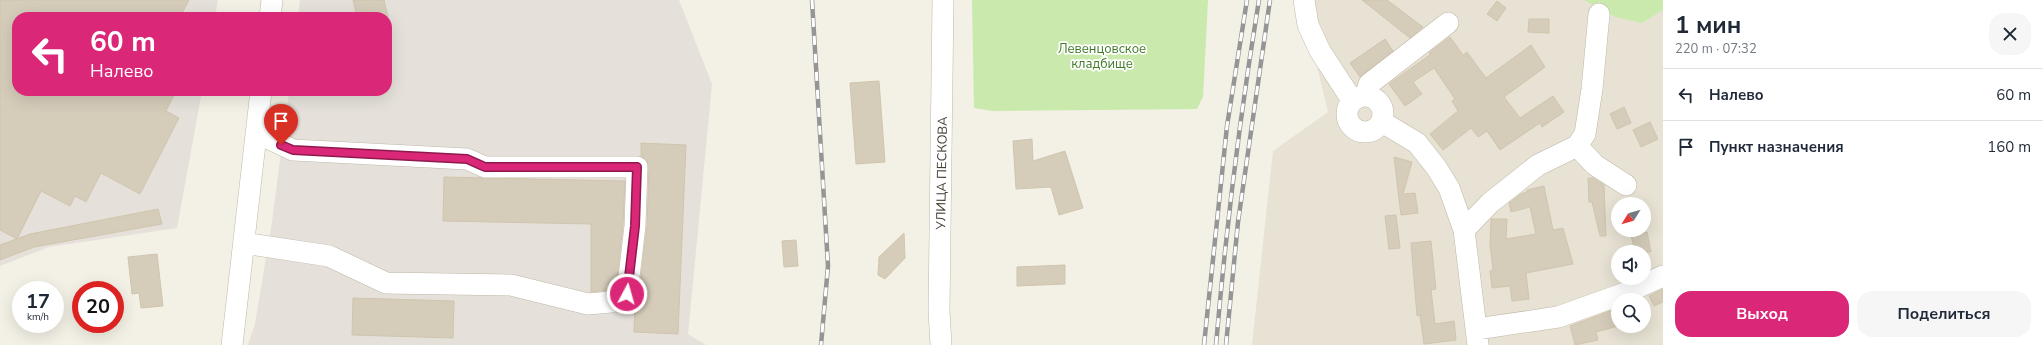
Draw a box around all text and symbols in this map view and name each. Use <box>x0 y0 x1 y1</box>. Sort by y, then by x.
text: 1 мин <box>1675 9 1741 41</box>
button: close <box>1989 13 2031 55</box>
text: 60 m <box>90 23 156 61</box>
icon: left <box>24 28 76 80</box>
park label: Левенцовское кладбище <box>1058 40 1146 73</box>
text: 220 m · 07:32 <box>1675 40 1757 58</box>
text: Налево <box>90 59 154 83</box>
icon: left <box>1675 84 1697 106</box>
text: Налево <box>1709 85 1764 105</box>
text: 60 m <box>1996 85 2031 105</box>
pin <box>264 104 298 145</box>
icon: arrive <box>270 110 292 132</box>
street label: УЛИЦА ПЕСКОВА <box>932 116 952 231</box>
icon: arrive <box>1675 136 1697 158</box>
text: Пункт назначения <box>1709 137 1844 157</box>
text: 160 m <box>1987 137 2031 157</box>
north arrow <box>1611 197 1651 237</box>
map controls <box>1611 197 1651 333</box>
button: sound <box>1611 245 1651 285</box>
position arrow <box>606 273 648 315</box>
speed limit sign: 20 <box>72 281 124 333</box>
text: 17 <box>26 288 50 315</box>
button: Выход <box>1675 291 1849 337</box>
button: Поделиться <box>1857 291 2031 337</box>
button: search <box>1611 293 1651 333</box>
text: km/h <box>27 310 49 324</box>

